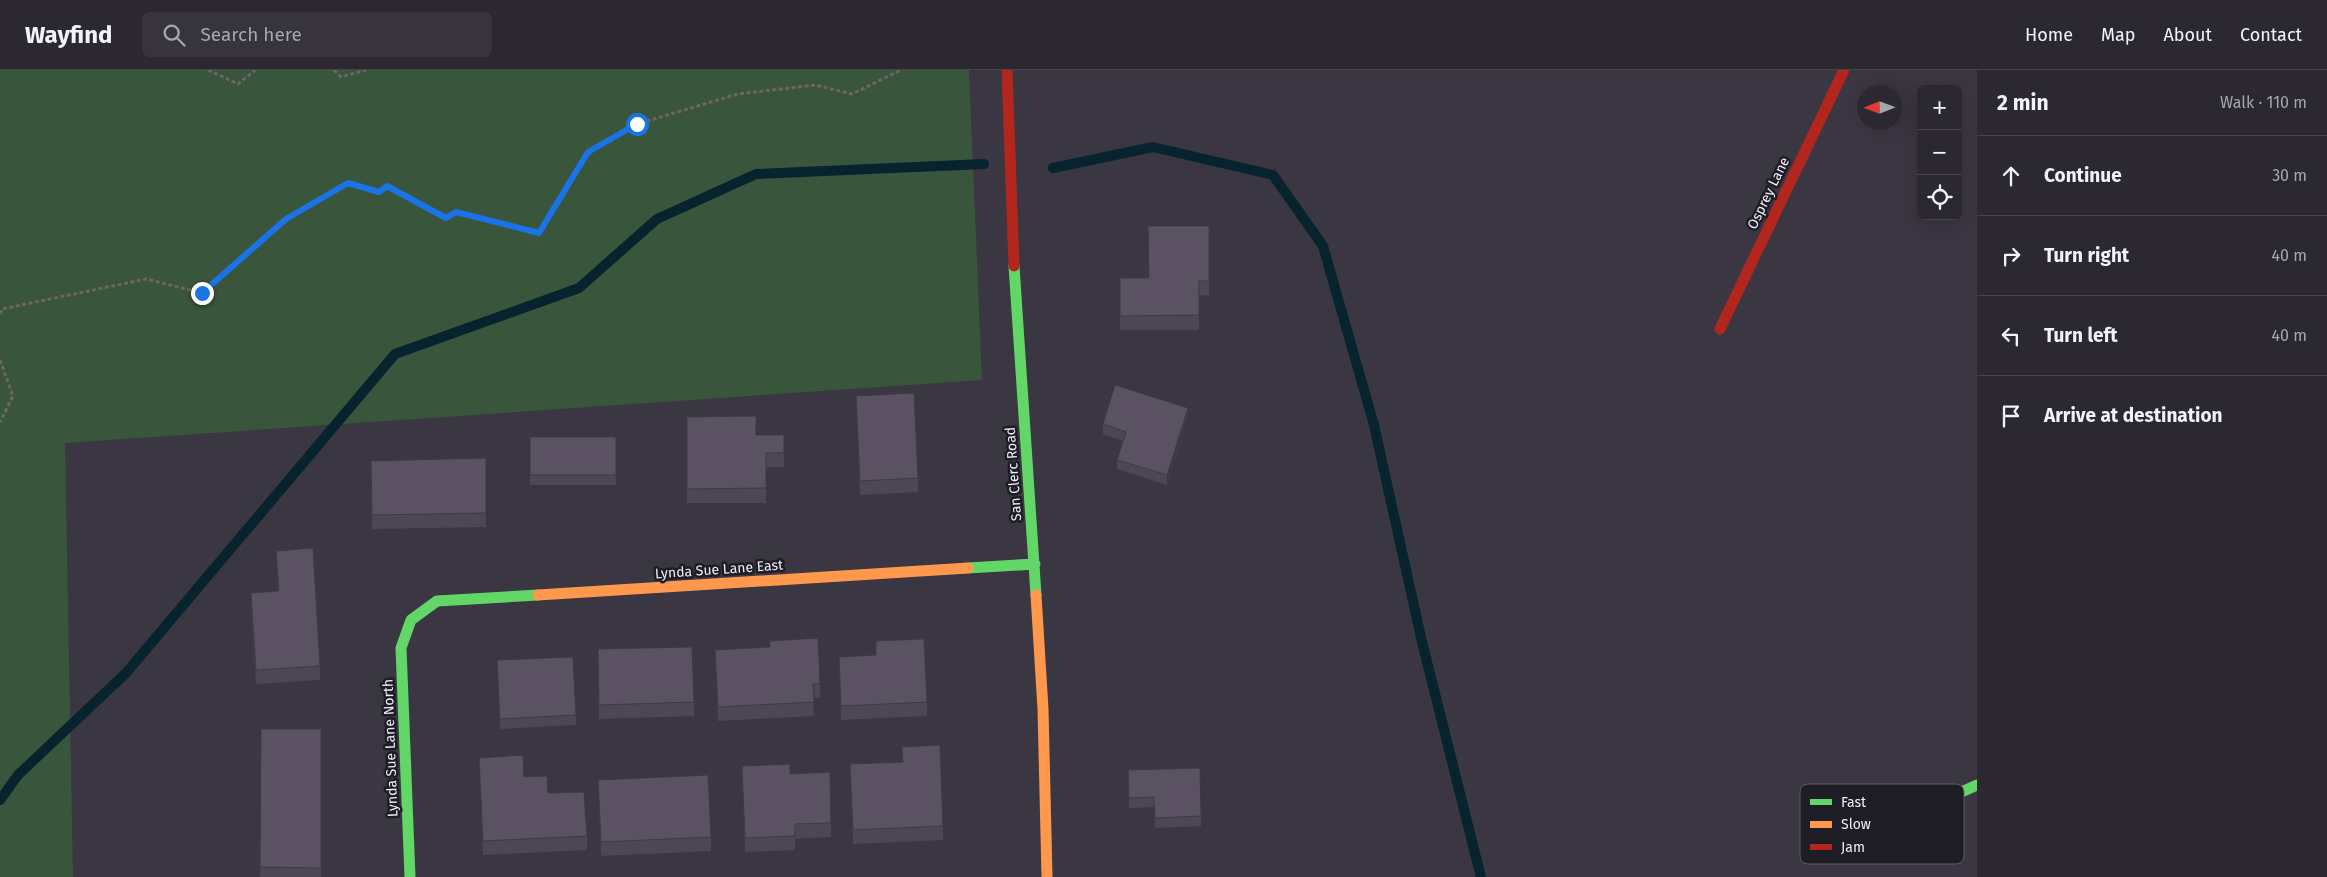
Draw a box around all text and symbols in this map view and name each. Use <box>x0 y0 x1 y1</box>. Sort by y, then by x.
search box <box>142 12 492 57</box>
text: Wayfind <box>25 21 112 49</box>
icon: search <box>160 21 188 49</box>
text: Search here <box>200 23 302 46</box>
text: Home <box>2025 24 2073 46</box>
text: Map <box>2101 24 2135 46</box>
text: About <box>2163 24 2212 46</box>
text: Contact <box>2240 24 2302 46</box>
north arrow <box>1857 85 1902 130</box>
map controls <box>1917 85 1962 220</box>
button: + <box>1917 85 1962 130</box>
text: 2 min <box>1997 90 2049 116</box>
text: Walk · 110 m <box>2220 93 2307 112</box>
route start <box>626 113 649 136</box>
button: − <box>1917 130 1962 175</box>
street label: Osprey Lane <box>1744 154 1793 232</box>
icon: ahead <box>1997 162 2025 190</box>
text: Continue <box>2044 164 2122 187</box>
text: 30 m <box>2272 166 2307 185</box>
button: locate <box>1917 175 1962 220</box>
icon: right <box>1997 242 2025 270</box>
text: Turn right <box>2044 244 2129 267</box>
text: 40 m <box>2272 246 2307 265</box>
route end <box>191 282 214 305</box>
icon: left <box>1997 322 2025 350</box>
text: Turn left <box>2044 324 2118 347</box>
text: 40 m <box>2272 326 2307 345</box>
icon: arrive <box>1997 402 2025 430</box>
text: Arrive at destination <box>2044 404 2223 427</box>
street label: San Clerc Road <box>1002 426 1025 522</box>
street label: Lynda Sue Lane East <box>654 556 785 582</box>
street label: Lynda Sue Lane North <box>380 679 401 817</box>
legend <box>1800 784 1964 864</box>
text: Fast <box>1841 794 1867 811</box>
text: Slow <box>1841 816 1871 833</box>
text: Jam <box>1841 839 1865 856</box>

